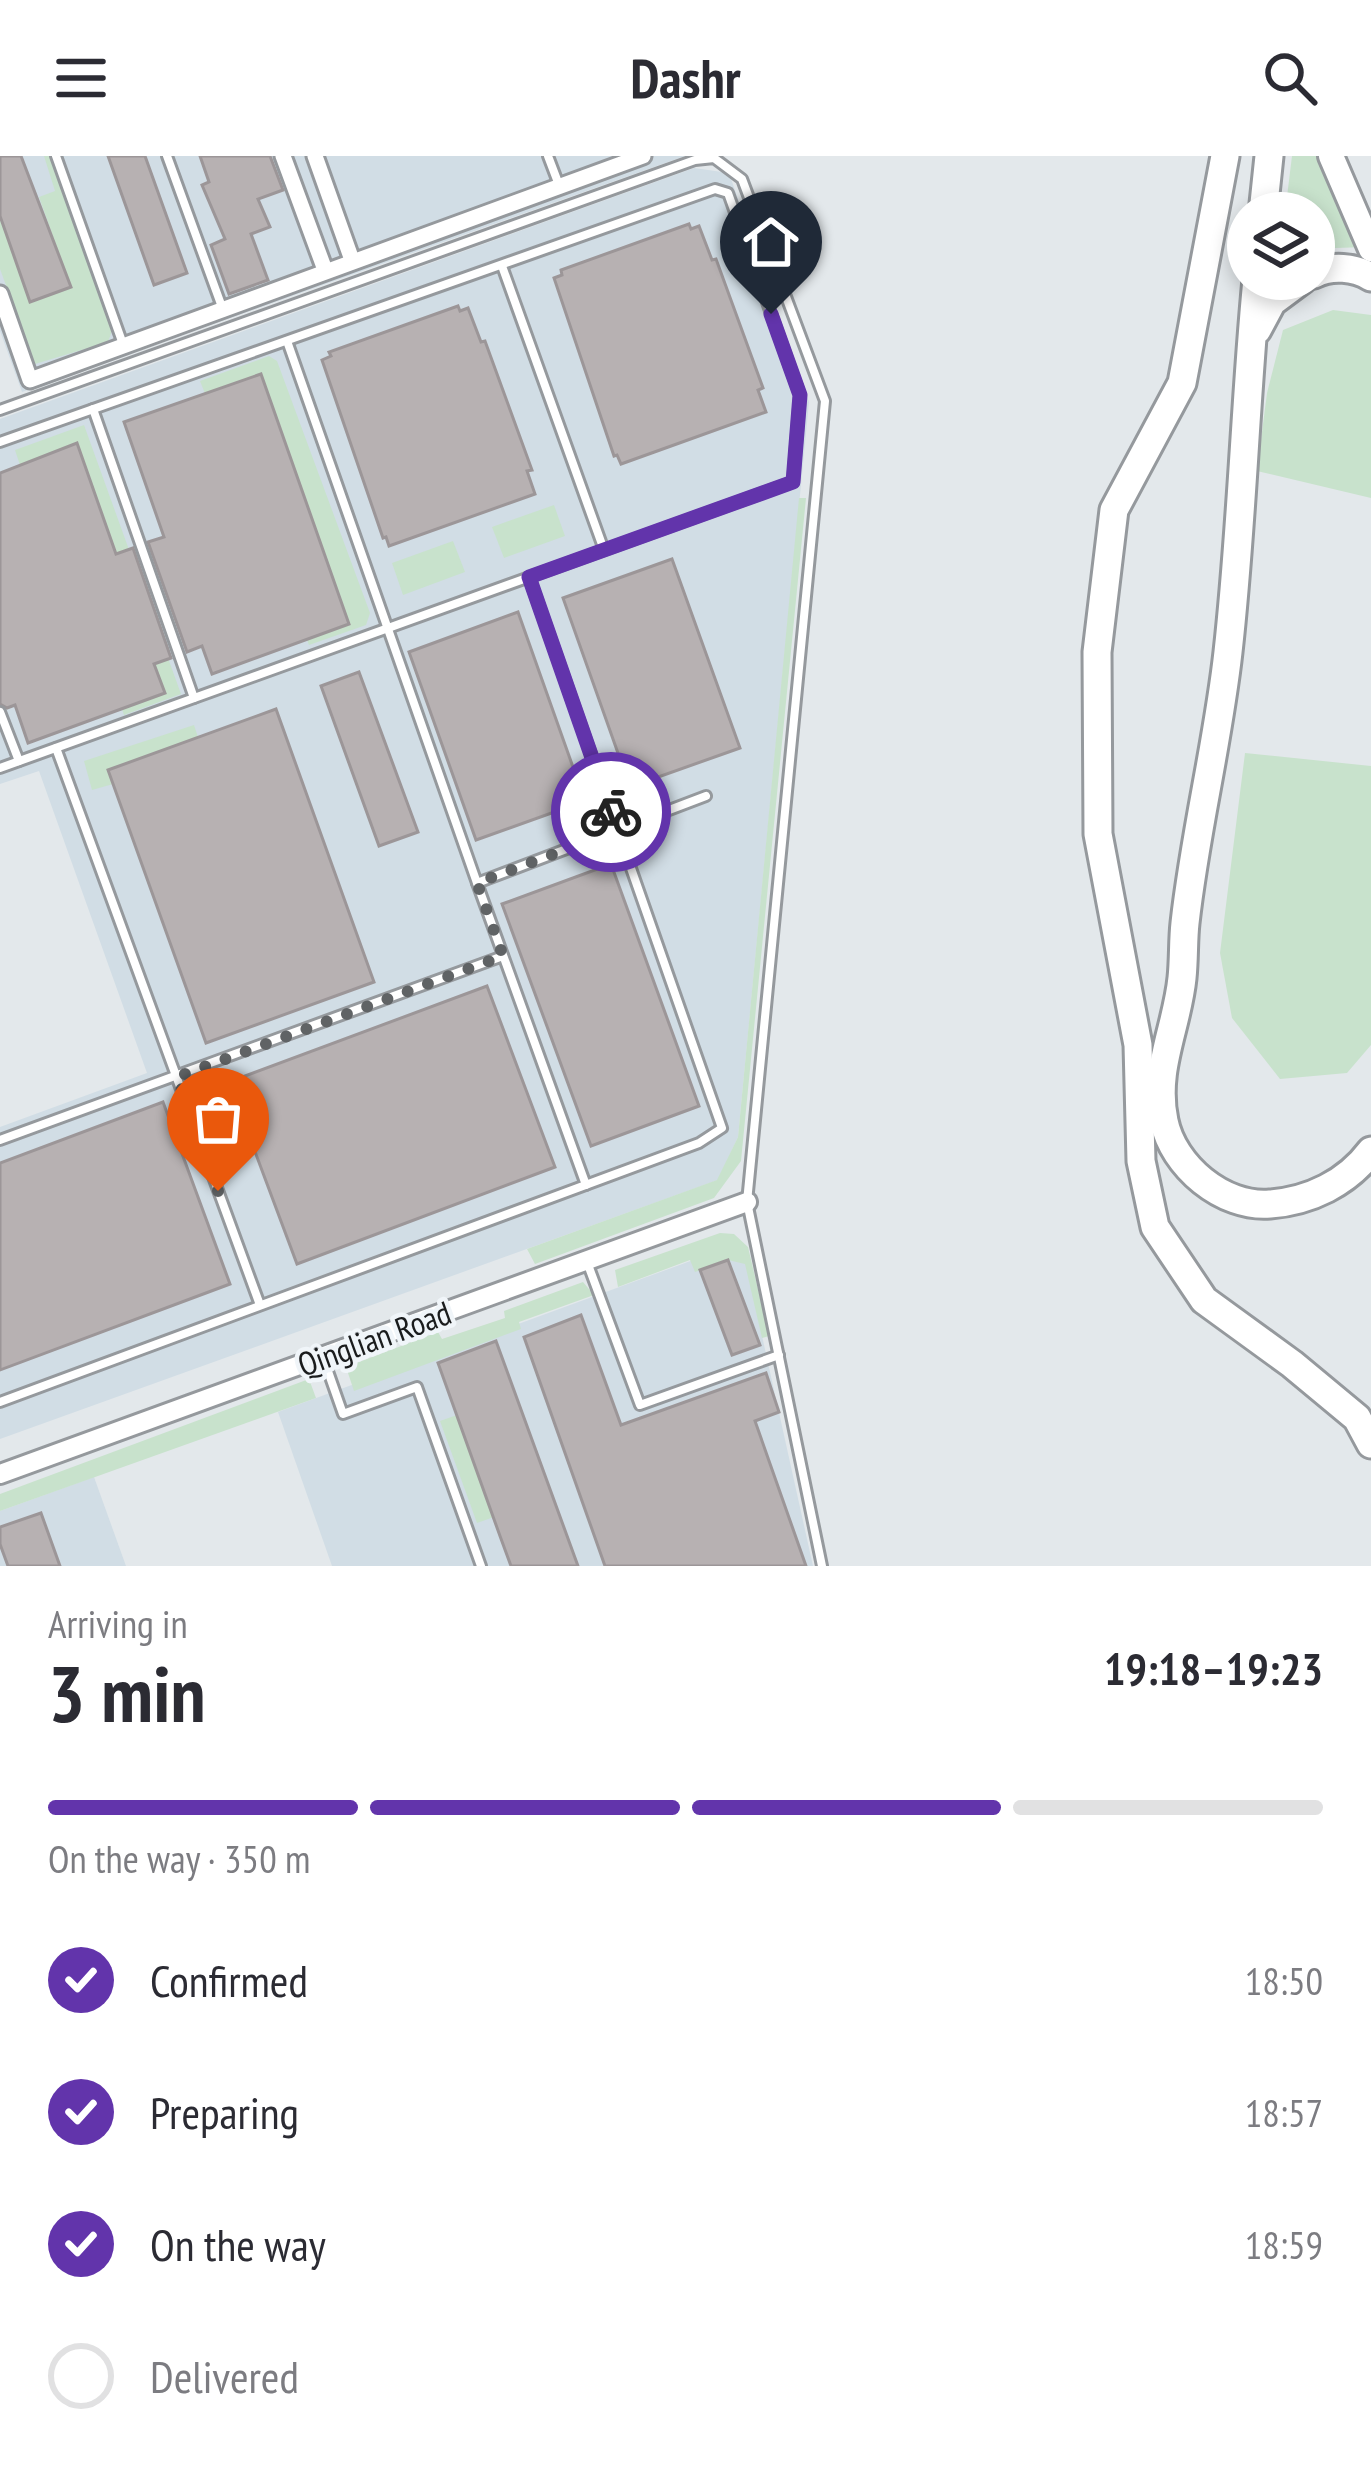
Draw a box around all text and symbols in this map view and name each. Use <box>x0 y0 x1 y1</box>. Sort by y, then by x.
text: Dashr <box>630 43 741 113</box>
icon: menu <box>48 45 114 111</box>
icon: search <box>1257 45 1323 111</box>
pin <box>720 191 822 314</box>
map controls <box>1227 192 1335 300</box>
button: layers <box>1227 192 1335 300</box>
icon: home <box>738 209 804 275</box>
courier <box>551 752 671 872</box>
icon: bike <box>578 779 644 845</box>
pin <box>167 1068 269 1191</box>
icon: bag <box>185 1086 251 1152</box>
street label: Qinglian Road <box>292 1290 456 1386</box>
text: Arriving in <box>48 1598 188 1649</box>
text: 19:18–19:23 <box>1104 1639 1323 1697</box>
text: 3 min <box>48 1643 206 1744</box>
text: On the way · 350 m <box>48 1833 310 1884</box>
icon: check <box>48 1947 114 2013</box>
text: Confirmed <box>150 1951 308 2009</box>
text: 18:50 <box>1245 1955 1323 2006</box>
icon: check <box>48 2079 114 2145</box>
text: Preparing <box>150 2083 299 2141</box>
text: 18:57 <box>1245 2087 1323 2138</box>
icon: check <box>48 2211 114 2277</box>
text: On the way <box>150 2215 326 2273</box>
text: 18:59 <box>1245 2219 1323 2270</box>
text: Delivered <box>150 2347 299 2405</box>

